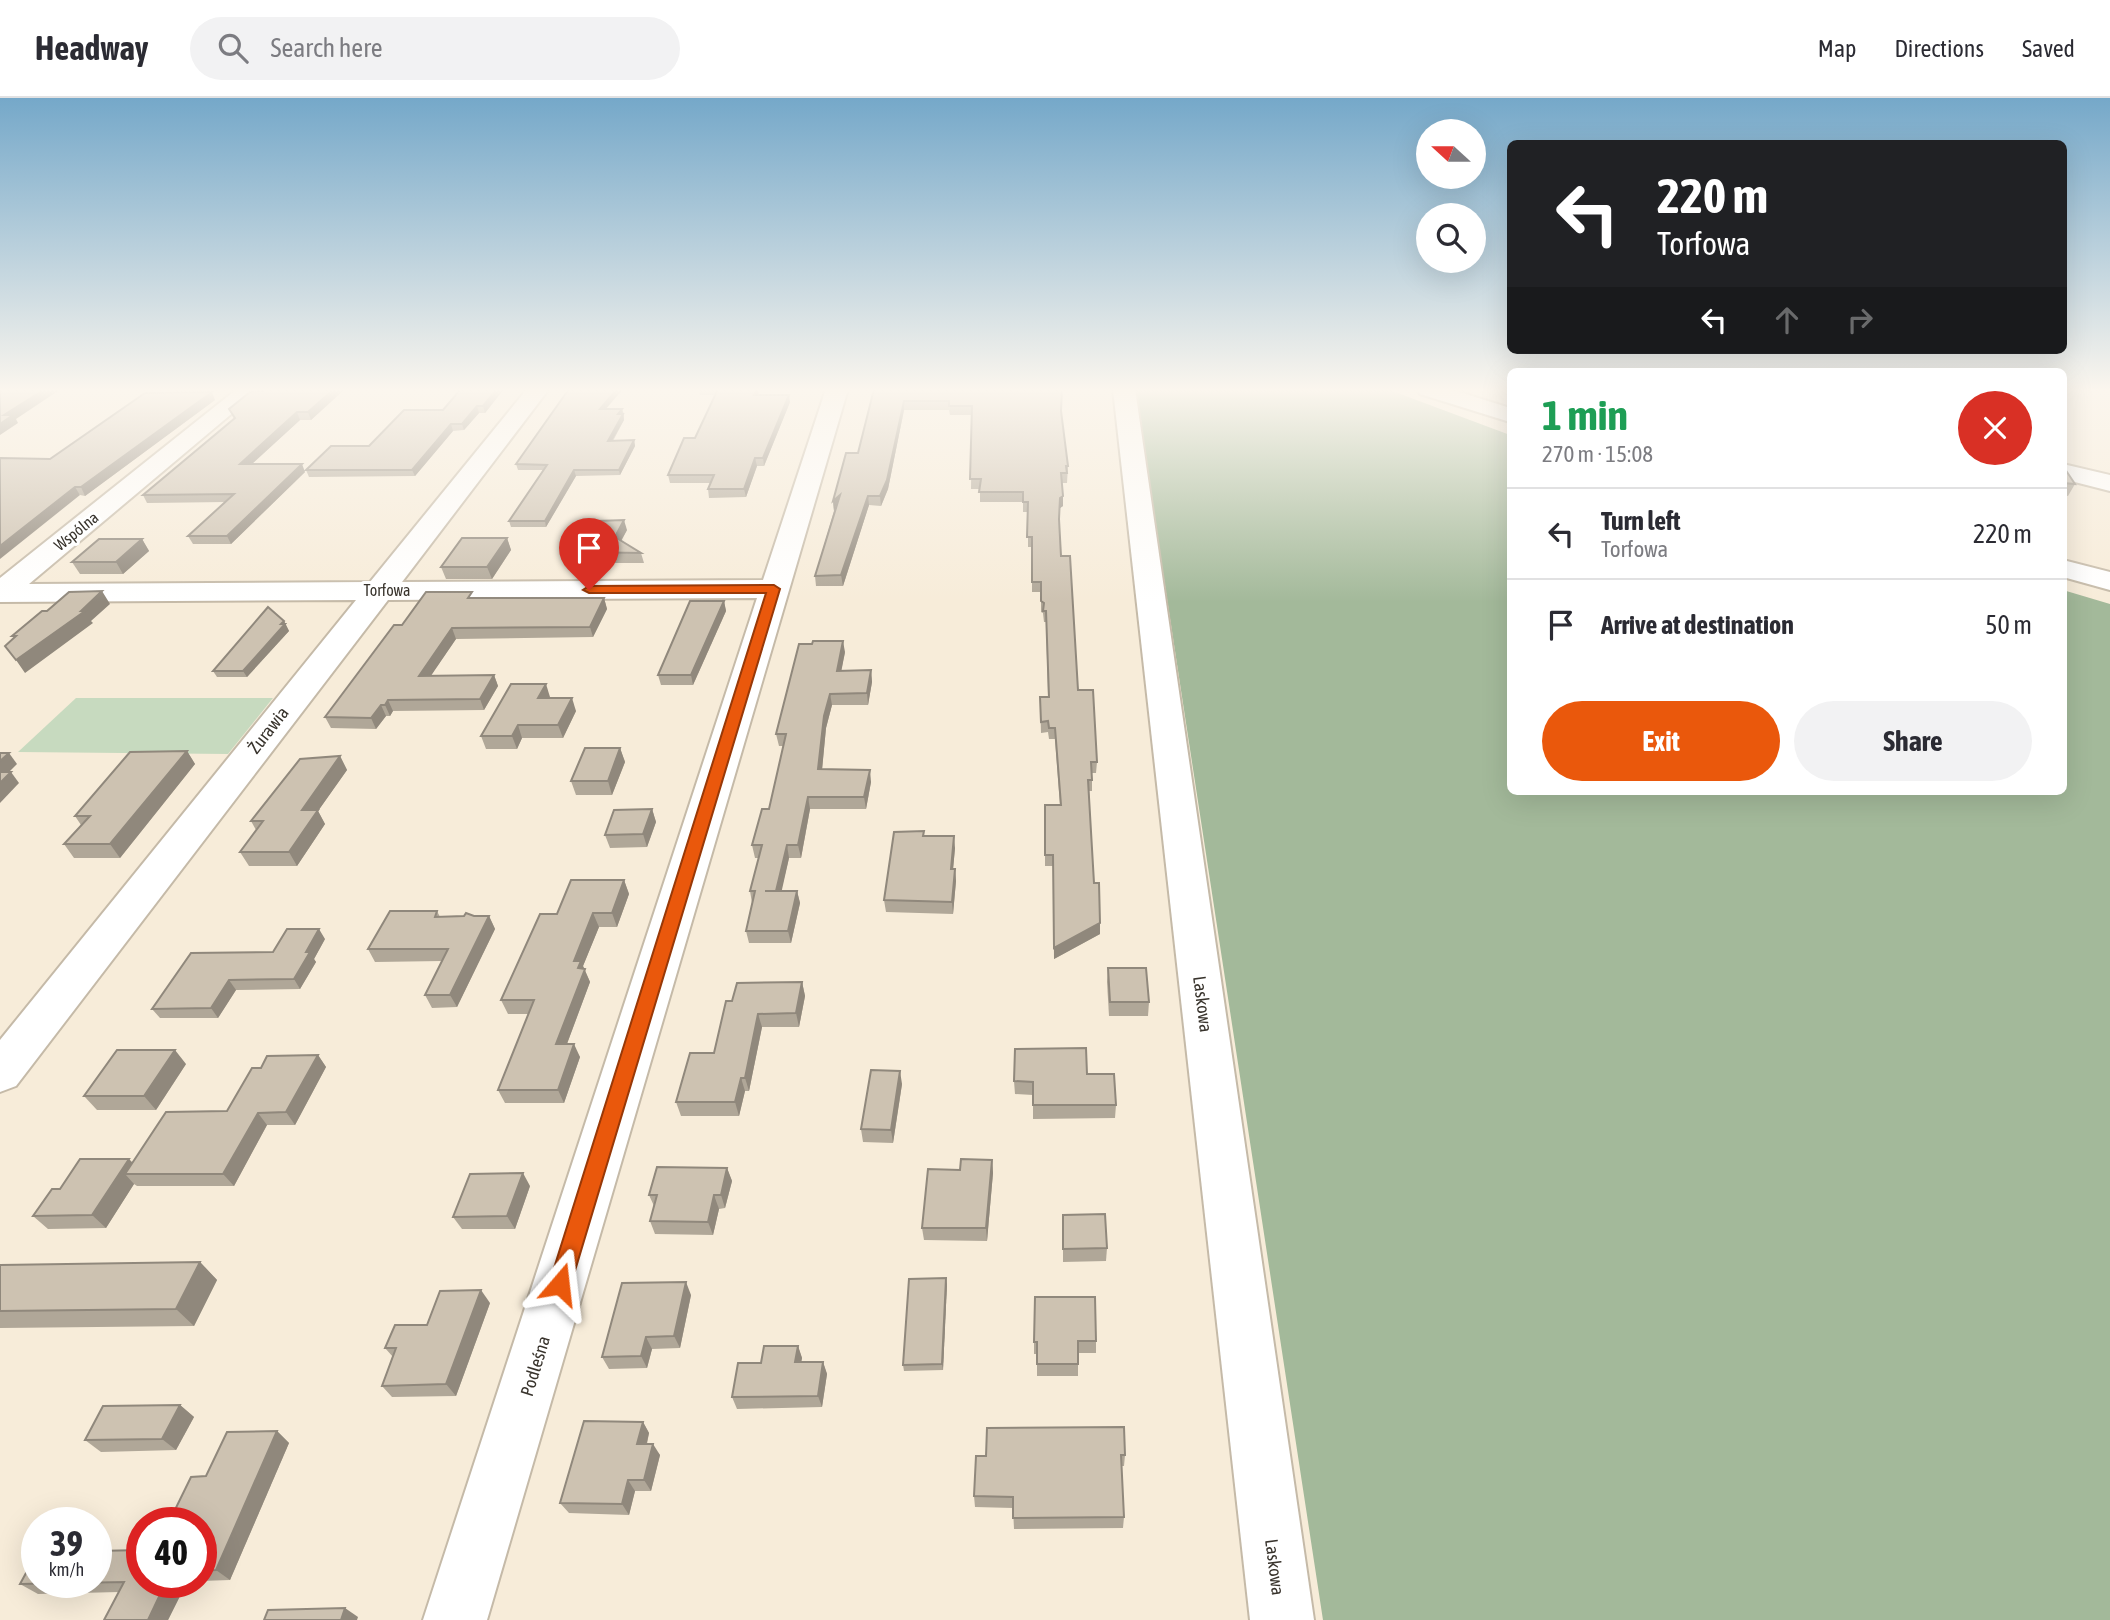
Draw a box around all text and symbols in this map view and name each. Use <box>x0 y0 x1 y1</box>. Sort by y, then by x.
search box <box>190 17 680 80</box>
text: Headway <box>35 29 148 67</box>
icon: search <box>214 29 252 67</box>
text: Search here <box>270 33 383 63</box>
text: Map <box>1818 35 1856 62</box>
text: Directions <box>1894 35 1984 62</box>
text: Saved <box>2022 35 2075 62</box>
north arrow <box>1416 119 1486 189</box>
map controls <box>1416 119 1486 273</box>
text: 220 m <box>1657 167 1768 223</box>
icon: left <box>1542 168 1633 259</box>
button: search <box>1416 203 1486 273</box>
text: Torfowa <box>1657 225 1751 262</box>
icon: left <box>1695 301 1733 339</box>
icon: ahead <box>1768 301 1806 339</box>
icon: right <box>1841 301 1879 339</box>
text: 1 min <box>1542 391 1628 439</box>
button: close <box>1958 391 2032 465</box>
text: 270 m · 15:08 <box>1542 441 1653 467</box>
text: Turn left <box>1601 506 1681 536</box>
street label: Wspólna <box>50 508 102 555</box>
icon: left <box>1542 515 1580 553</box>
pin <box>559 518 619 590</box>
text: 220 m <box>1973 519 2032 549</box>
icon: arrive <box>570 529 608 567</box>
text: Torfowa <box>1601 536 1668 562</box>
street label: Torfowa <box>364 581 410 599</box>
icon: arrive <box>1542 606 1580 644</box>
text: Arrive at destination <box>1601 610 1794 640</box>
text: 50 m <box>1985 610 2032 640</box>
button: Exit <box>1542 701 1780 781</box>
button: Share <box>1794 701 2032 781</box>
street label: Żurawia <box>243 703 293 757</box>
street label: Laskowa <box>1189 975 1217 1033</box>
position arrow <box>523 1247 597 1321</box>
street label: Podleśna <box>516 1333 554 1399</box>
speed limit sign: 40 <box>126 1507 217 1598</box>
text: 39 <box>50 1523 83 1563</box>
street label: Laskowa <box>1261 1538 1289 1596</box>
text: km/h <box>49 1559 84 1580</box>

